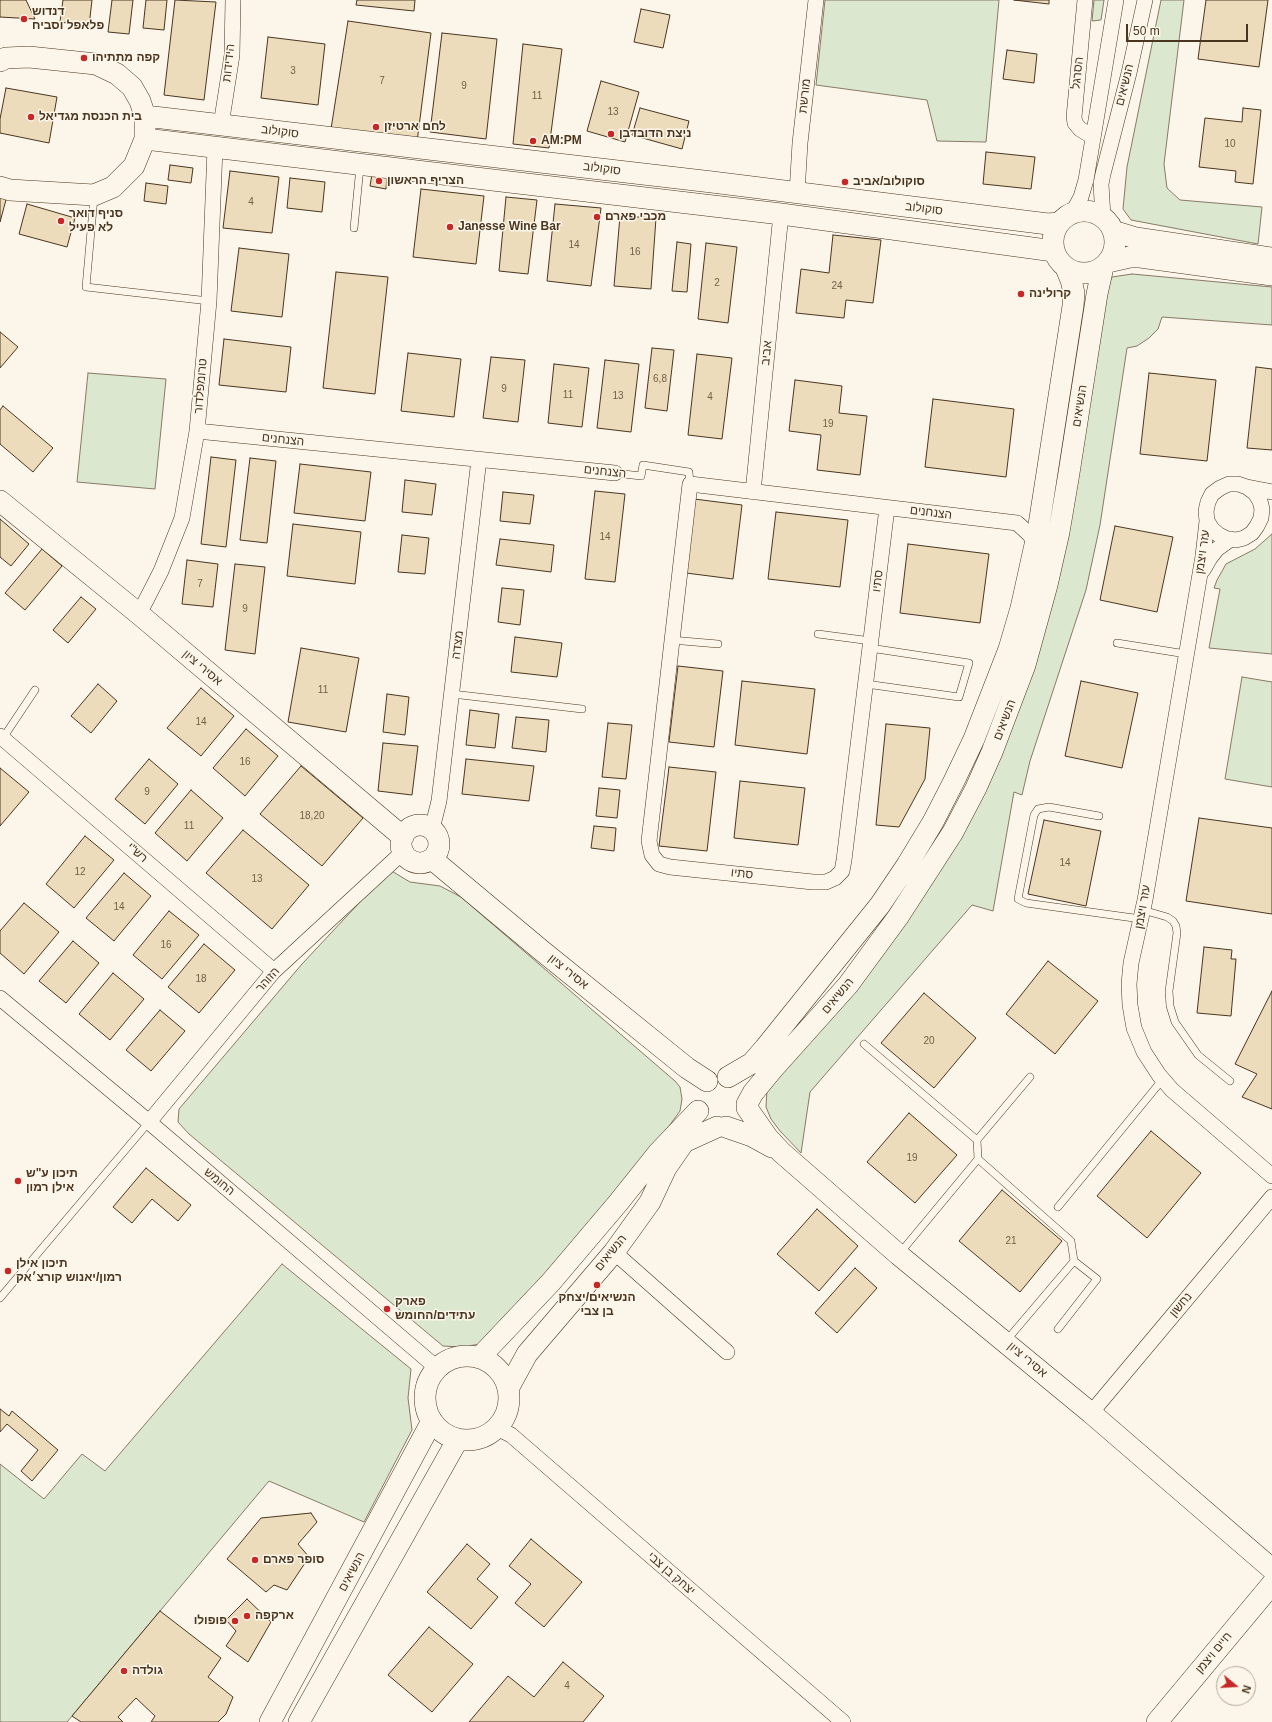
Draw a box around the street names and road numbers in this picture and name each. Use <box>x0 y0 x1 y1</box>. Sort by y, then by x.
street label: הידידות <box>220 43 238 83</box>
street label: הסרגל <box>1069 56 1087 90</box>
street label: הנשיאים <box>1113 63 1137 107</box>
street label: מורשת <box>796 78 814 114</box>
street label: סוקולוב <box>260 123 300 141</box>
street label: סוקולוב <box>582 160 622 178</box>
street label: סוקולוב <box>904 200 944 218</box>
street label: אביב <box>759 340 775 366</box>
street label: טרומפלדור <box>191 358 211 414</box>
street label: הנשיאים <box>1070 384 1090 428</box>
street label: הצנחנים <box>261 431 305 449</box>
street label: הצנחנים <box>583 463 627 481</box>
street label: הצנחנים <box>909 503 953 523</box>
street label: עזר ויצמן <box>1193 529 1213 575</box>
street label: סתיו <box>869 569 887 593</box>
street label: מצדה <box>449 630 467 660</box>
street label: אסירי ציון <box>179 647 225 689</box>
street label: הנשיאים <box>991 698 1019 742</box>
street label: רש"י <box>124 840 150 866</box>
street label: סתיו <box>730 866 754 882</box>
street label: עזר ויצמן <box>1132 884 1154 930</box>
street label: אסירי ציון <box>545 952 591 992</box>
street label: הזוהר <box>253 965 283 995</box>
street label: הנשיאים <box>819 975 857 1017</box>
street label: החומש <box>201 1165 237 1199</box>
street label: הנשיאים <box>592 1232 630 1274</box>
street label: נחשון <box>1167 1290 1195 1320</box>
street label: אסירי ציון <box>1004 1339 1050 1381</box>
street label: יצחק בן צבי <box>644 1549 698 1599</box>
street label: הנשיאים <box>336 1550 368 1594</box>
street label: חיים ויצמן <box>1193 1629 1235 1677</box>

